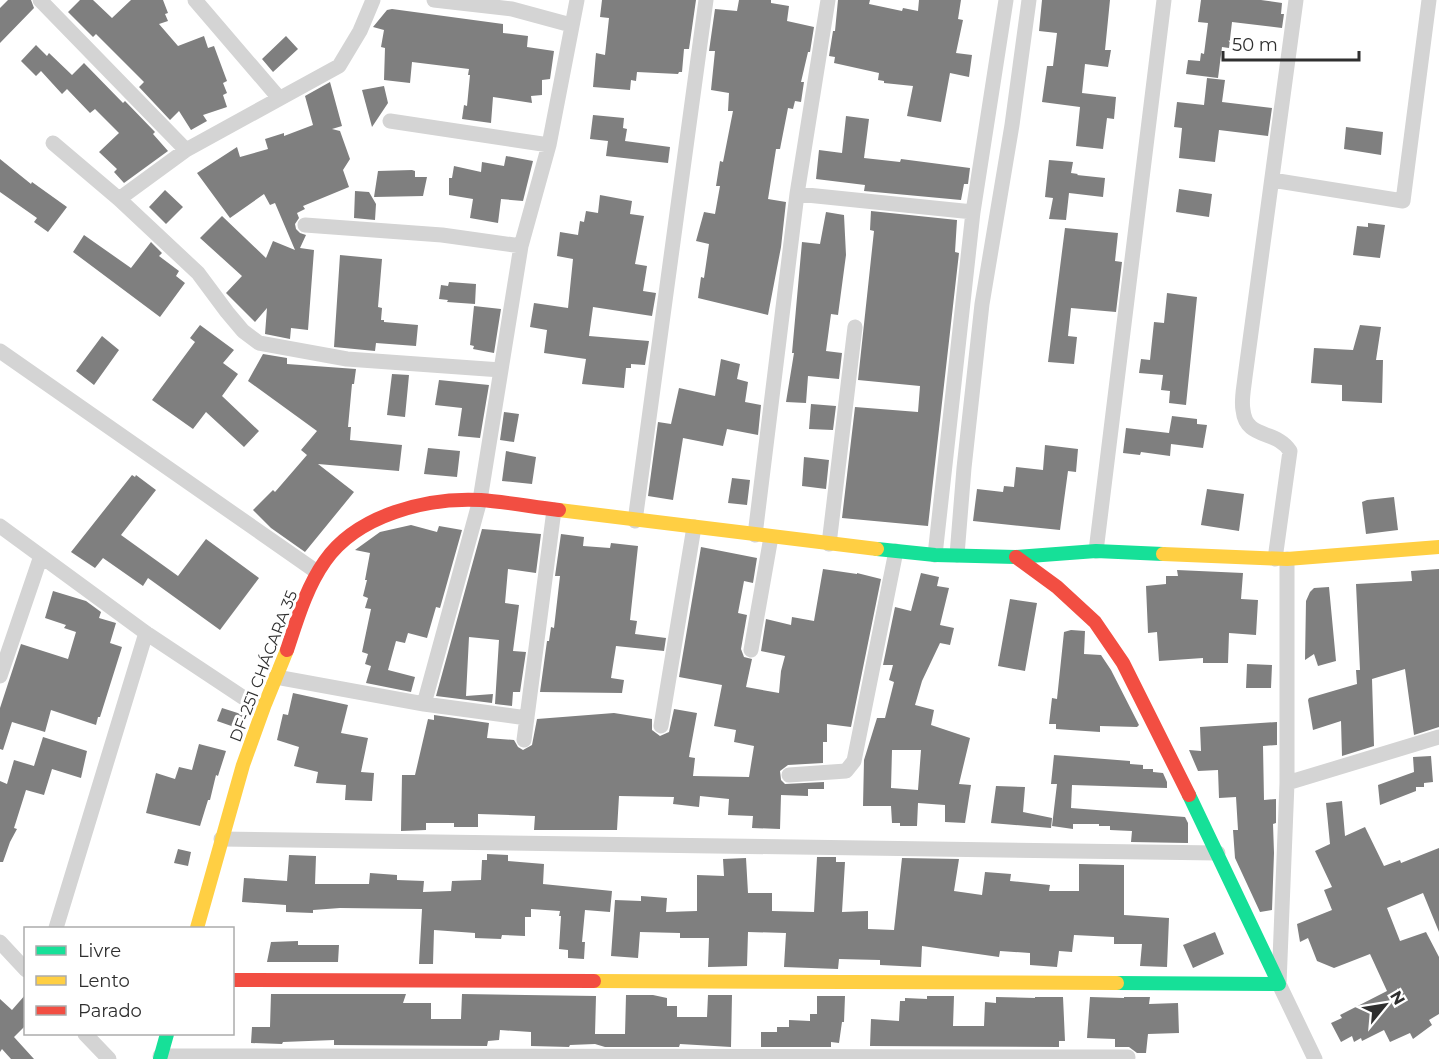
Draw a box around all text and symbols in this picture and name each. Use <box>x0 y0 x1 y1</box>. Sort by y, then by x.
scale bar <box>1223 24 1360 62</box>
text: 50 m <box>1232 34 1278 56</box>
street label: DF-251 CHÁCARA 35 <box>226 588 301 745</box>
legend <box>24 927 234 1035</box>
text: Livre <box>78 940 121 962</box>
text: Lento <box>78 970 130 992</box>
north arrow <box>1355 975 1415 1035</box>
text: N <box>1386 987 1409 1008</box>
text: Parado <box>78 1000 142 1022</box>

